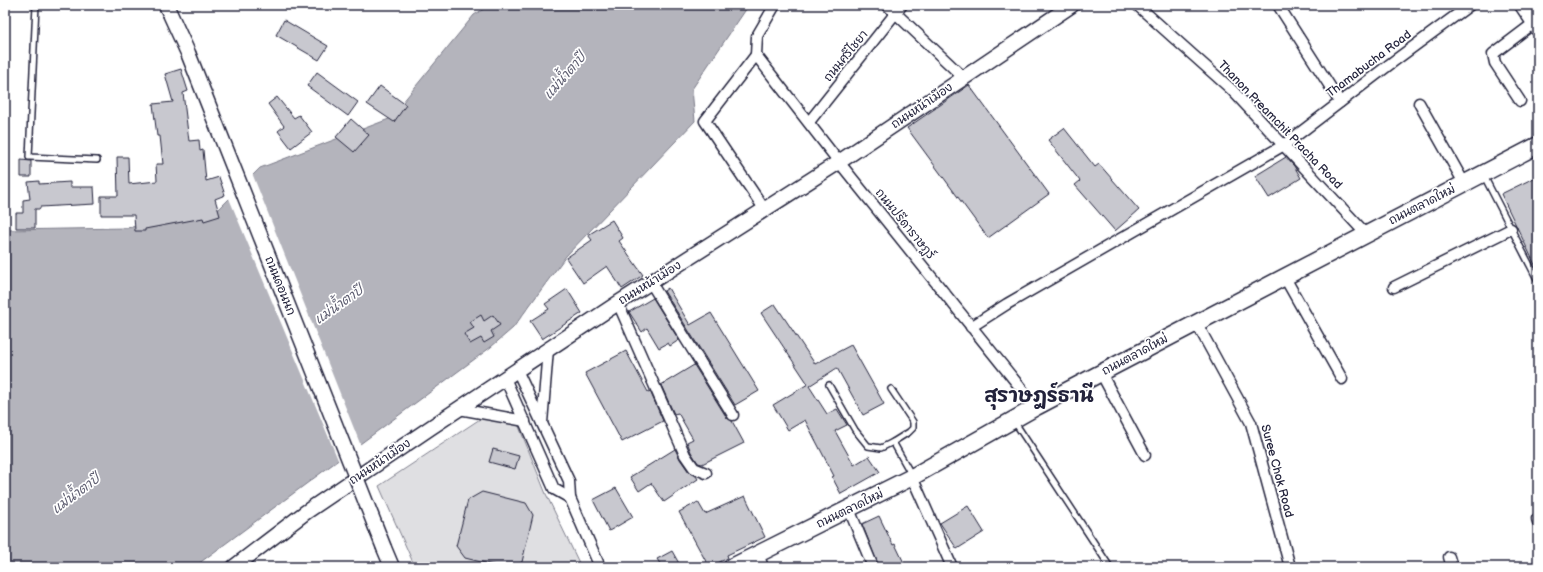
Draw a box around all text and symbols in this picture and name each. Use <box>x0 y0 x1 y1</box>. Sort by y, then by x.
street label: ถนนศรีไชยา <box>820 27 871 85</box>
street label: Thamabucha Road <box>1324 27 1415 101</box>
water label: แม่น้ำตาปี <box>537 44 591 103</box>
street label: Thanon Preamchit Pracha Road <box>1215 58 1345 192</box>
street label: ถนนหน้าเมือง <box>888 79 956 132</box>
street label: ถนนตลาดใหม่ <box>1386 181 1458 228</box>
street label: ถนนปรีดาราษฎร์ <box>872 185 939 263</box>
street label: ถนนดอนนก <box>261 254 299 318</box>
street label: ถนนหน้าเมือง <box>615 257 684 308</box>
water label: แม่น้ำตาปี <box>308 277 369 328</box>
street label: ถนนตลาดใหม่ <box>1099 330 1171 379</box>
district label: สุราษฎร์ธานี <box>984 382 1094 410</box>
street label: Suree Chok Road <box>1257 423 1297 519</box>
street label: ถนนหน้าเมือง <box>346 435 414 488</box>
water label: แม่น้ำตาปี <box>46 465 105 517</box>
street label: ถนนตลาดใหม่ <box>814 485 886 532</box>

